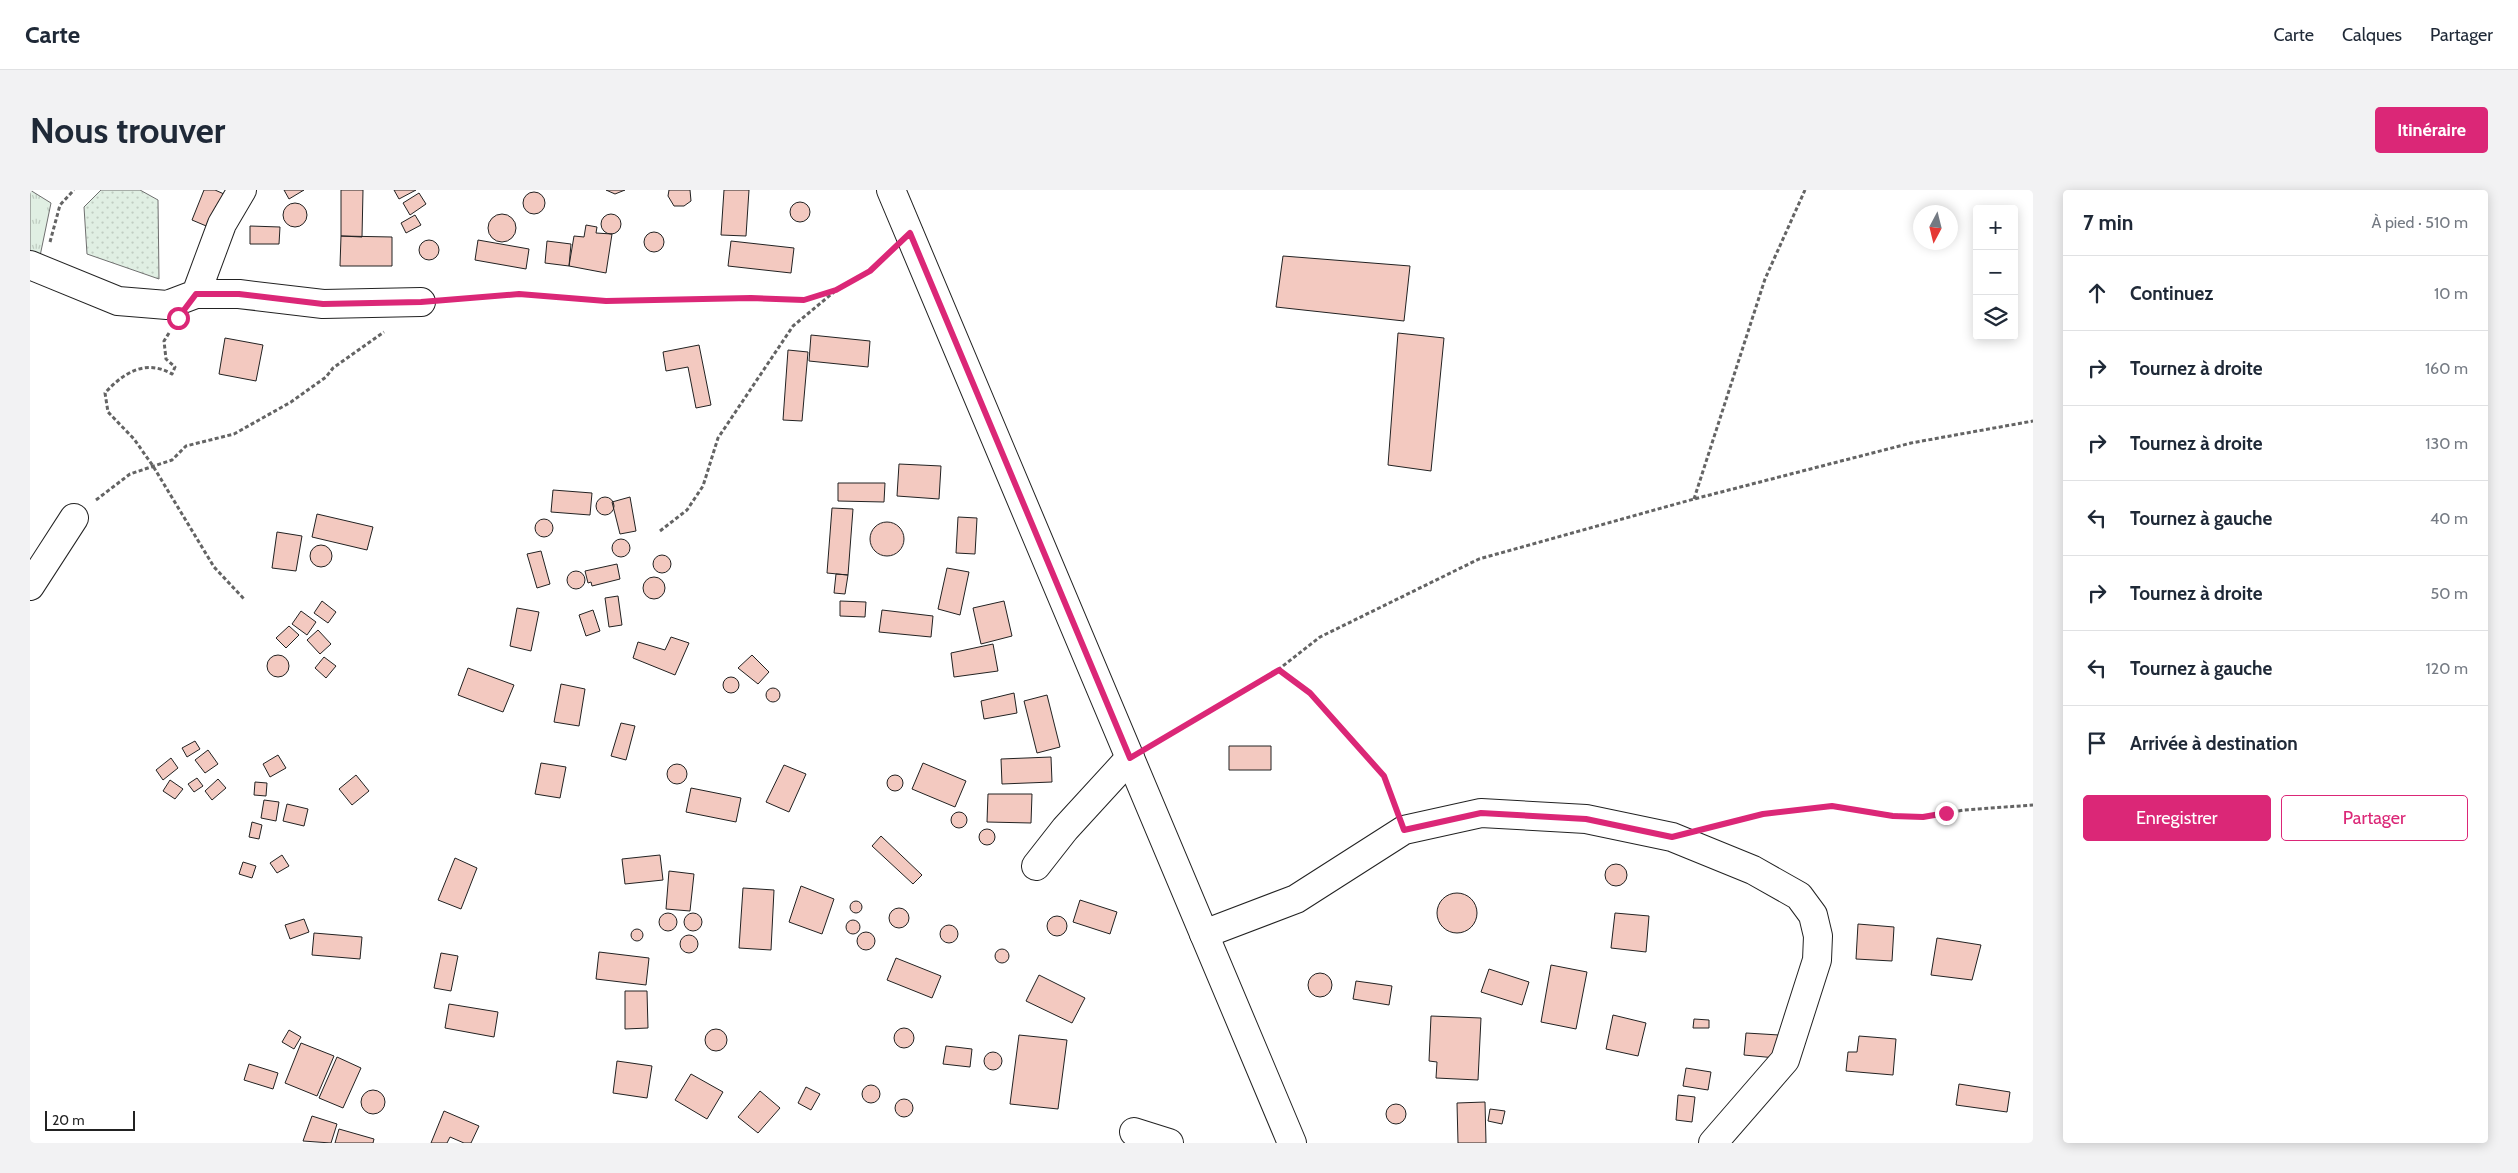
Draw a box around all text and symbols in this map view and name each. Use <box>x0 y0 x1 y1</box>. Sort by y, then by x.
text: Carte <box>25 20 80 49</box>
text: Carte <box>2273 24 2314 46</box>
text: Calques <box>2342 24 2402 46</box>
text: Partager <box>2430 24 2493 46</box>
button: Itinéraire <box>2375 107 2488 153</box>
text: Nous trouver <box>30 109 225 152</box>
north arrow <box>1913 205 1958 250</box>
map controls <box>1973 205 2018 340</box>
button: + <box>1973 205 2018 250</box>
text: 7 min <box>2083 210 2133 235</box>
text: À pied · 510 m <box>2371 213 2468 232</box>
button: − <box>1973 250 2018 295</box>
icon: ahead <box>2083 279 2111 307</box>
text: Continuez <box>2130 282 2213 305</box>
text: 10 m <box>2434 284 2468 303</box>
button: layers <box>1973 295 2018 340</box>
route start <box>167 307 190 330</box>
icon: right <box>2083 354 2111 382</box>
text: Tournez à droite <box>2130 357 2263 380</box>
text: 160 m <box>2425 359 2468 378</box>
icon: right <box>2083 429 2111 457</box>
text: Tournez à droite <box>2130 432 2263 455</box>
text: 130 m <box>2425 434 2468 453</box>
icon: left <box>2083 504 2111 532</box>
text: Tournez à gauche <box>2130 507 2272 530</box>
text: 40 m <box>2430 509 2468 528</box>
icon: right <box>2083 579 2111 607</box>
text: Tournez à droite <box>2130 582 2263 605</box>
text: 50 m <box>2431 584 2468 603</box>
icon: left <box>2083 654 2111 682</box>
text: Tournez à gauche <box>2130 657 2272 680</box>
text: 120 m <box>2426 659 2468 678</box>
icon: arrive <box>2083 729 2111 757</box>
text: Arrivée à destination <box>2130 732 2298 755</box>
button: Enregistrer <box>2083 795 2271 841</box>
button: Partager <box>2281 795 2468 841</box>
route end <box>1935 802 1958 825</box>
scale bar <box>45 1108 135 1131</box>
text: 20 m <box>52 1111 85 1129</box>

